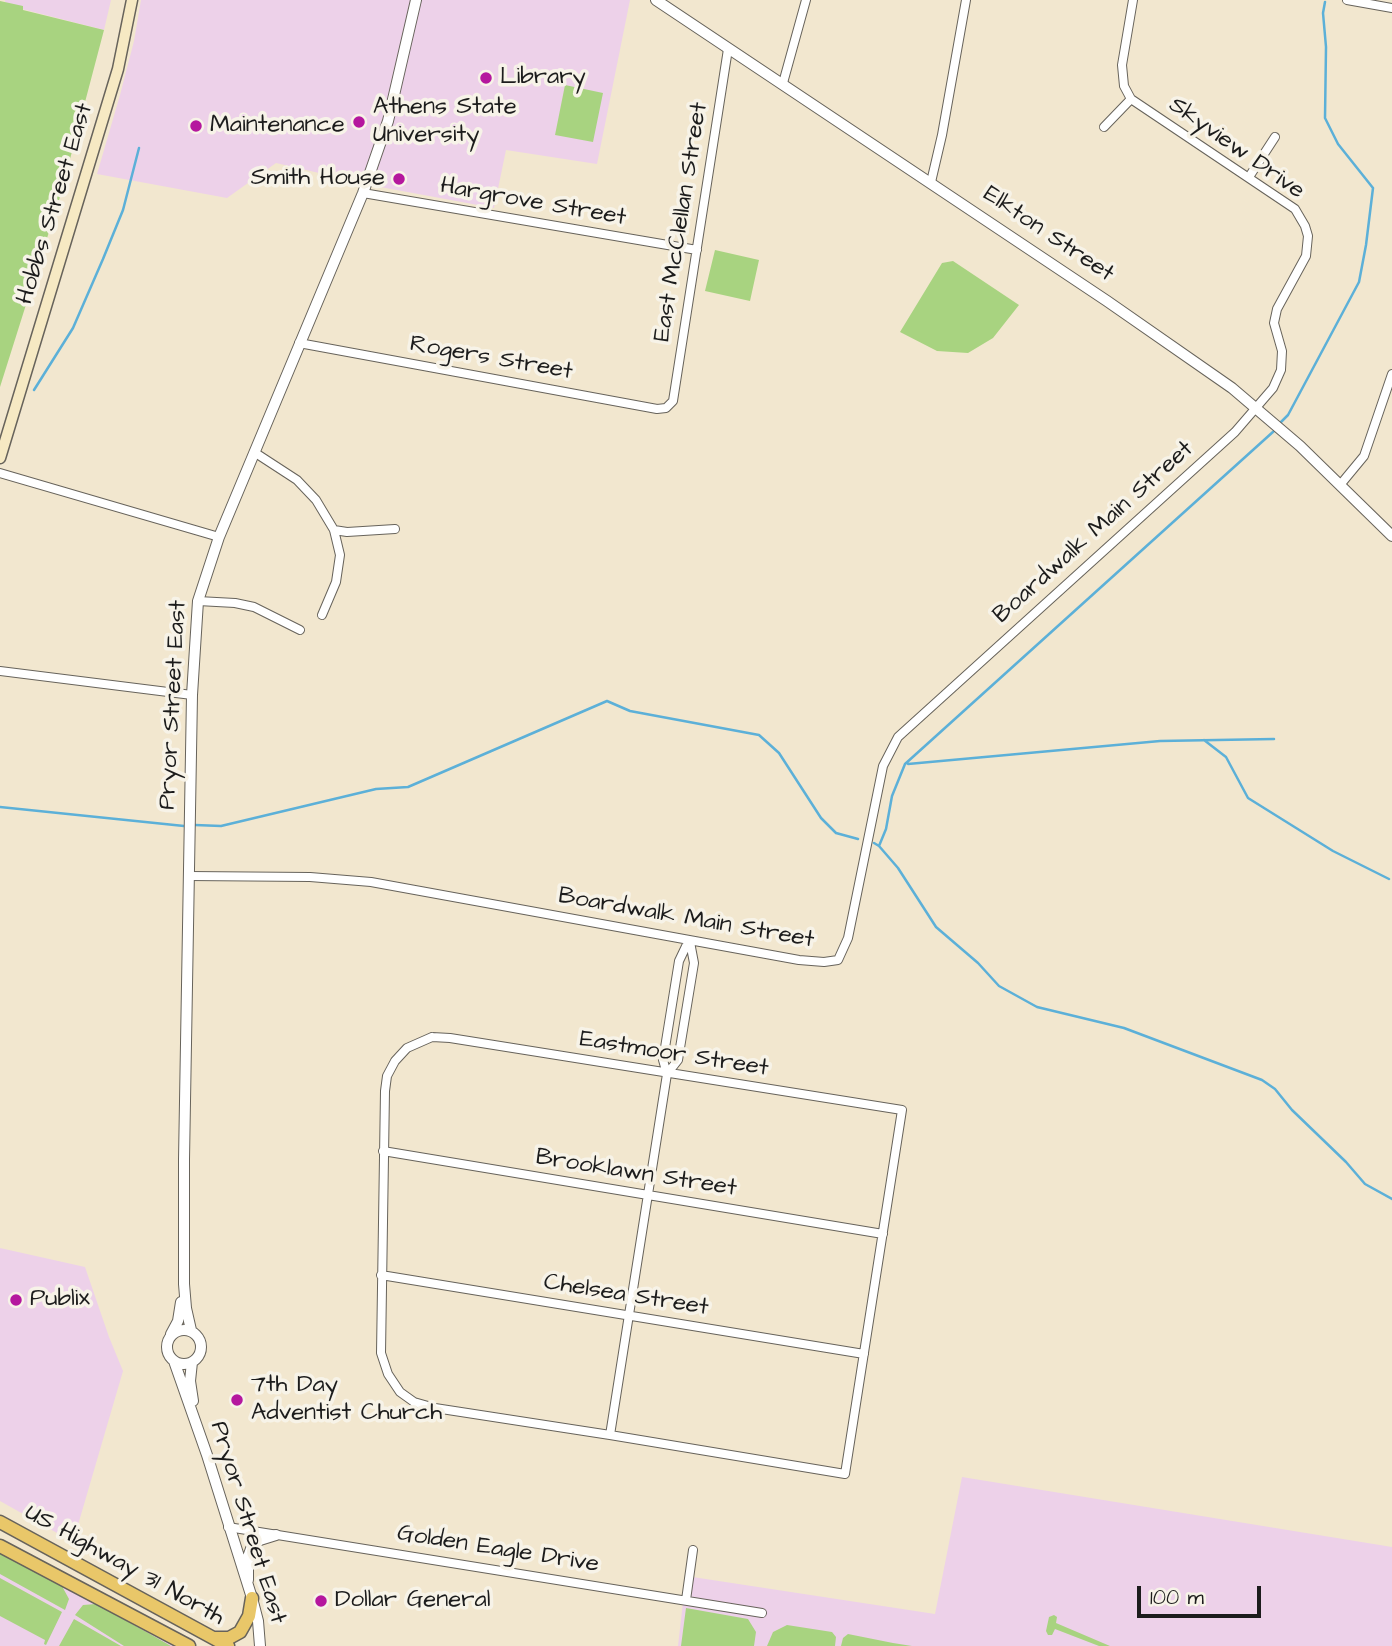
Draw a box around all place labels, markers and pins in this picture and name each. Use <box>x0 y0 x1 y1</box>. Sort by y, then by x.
place label: Library <box>500 64 586 92</box>
marker: Library <box>478 70 494 86</box>
place label: Athens State University <box>373 94 517 150</box>
place label: Maintenance <box>210 112 345 140</box>
marker: Athens State University <box>351 114 367 130</box>
marker: Maintenance <box>188 118 204 134</box>
place label: Smith House <box>251 165 385 193</box>
marker: Smith House <box>391 171 407 187</box>
place label: Publix <box>30 1286 90 1314</box>
marker: Publix <box>8 1292 24 1308</box>
place label: 7th Day Adventist Church <box>251 1372 442 1428</box>
marker: 7th Day Adventist Church <box>229 1392 245 1408</box>
place label: Dollar General <box>335 1587 490 1615</box>
marker: Dollar General <box>313 1593 329 1609</box>

